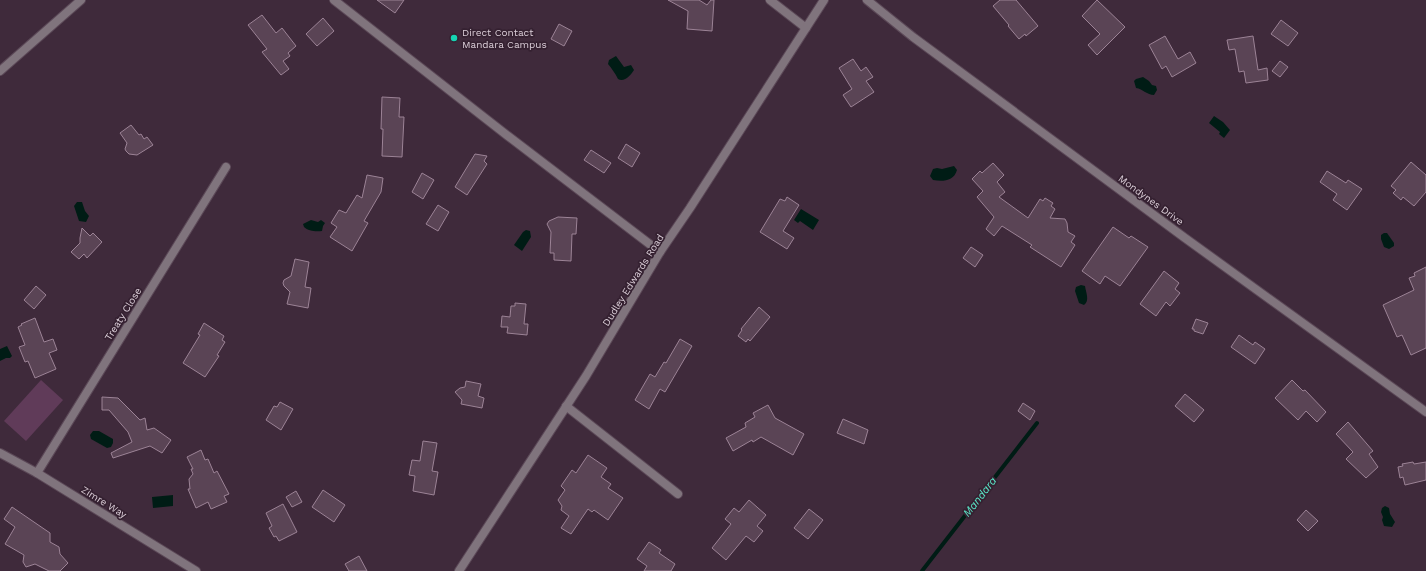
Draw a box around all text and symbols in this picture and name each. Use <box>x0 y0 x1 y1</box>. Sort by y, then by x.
place label: Direct Contact Mandara Campus <box>462 27 547 50</box>
marker: Direct Contact Mandara Campus <box>449 33 459 43</box>
street label: Mondynes Drive <box>1116 173 1186 227</box>
street label: Dudley Edwards Road <box>600 232 666 328</box>
street label: Treaty Close <box>102 285 144 342</box>
water label: Mandara <box>960 474 1000 519</box>
street label: Zimre Way <box>79 484 129 521</box>

